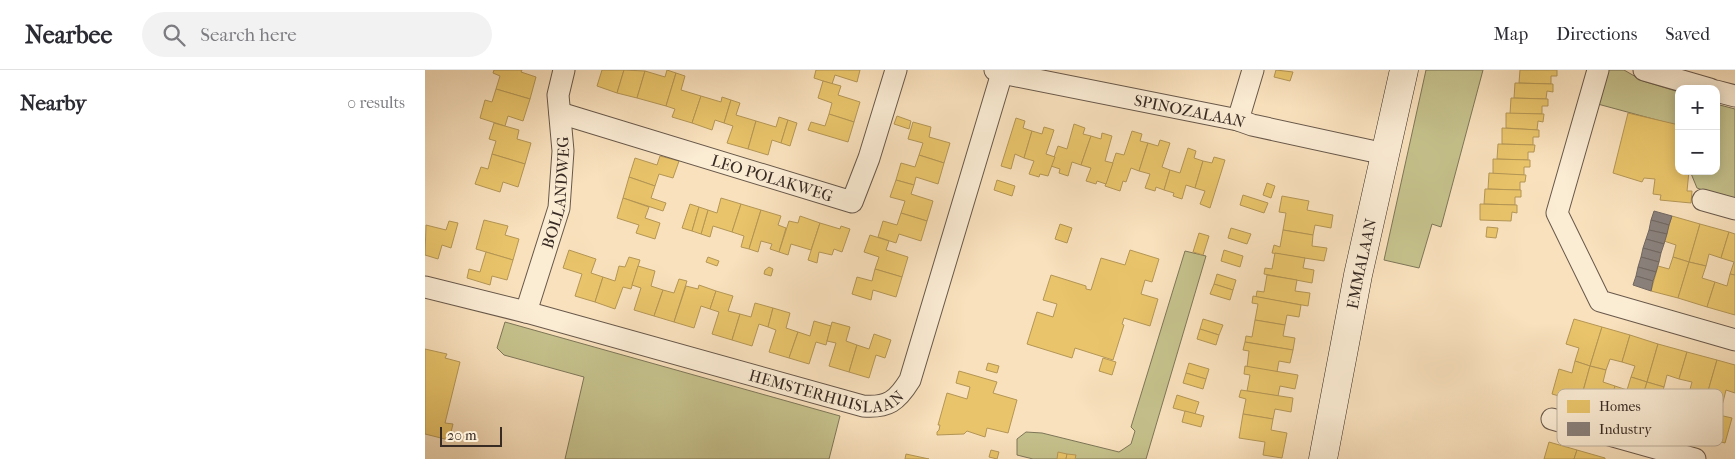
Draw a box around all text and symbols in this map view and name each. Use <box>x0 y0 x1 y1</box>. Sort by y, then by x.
search box <box>142 12 492 57</box>
text: Nearbee <box>25 21 112 49</box>
icon: search <box>160 21 188 49</box>
text: Search here <box>200 24 297 46</box>
text: Map <box>1494 24 1528 45</box>
text: Directions <box>1556 24 1637 45</box>
text: Saved <box>1665 24 1710 45</box>
map controls <box>1675 85 1720 175</box>
button: + <box>1675 85 1720 130</box>
text: Nearby <box>20 91 86 115</box>
street label: SPINOZALAAN <box>1132 91 1248 132</box>
text: 0 results <box>347 93 405 112</box>
button: − <box>1675 130 1720 175</box>
street label: BOLLANDWEG <box>538 136 573 251</box>
street label: LEO POLAKWEG <box>709 151 835 206</box>
street label: EMMALAAN <box>1343 217 1380 311</box>
street label: HEMSTERHUISLAAN <box>747 366 908 417</box>
legend <box>1557 389 1723 446</box>
text: Homes <box>1599 398 1641 415</box>
text: Industry <box>1599 421 1652 438</box>
scale bar <box>440 424 503 447</box>
text: 20 m <box>447 427 477 444</box>

